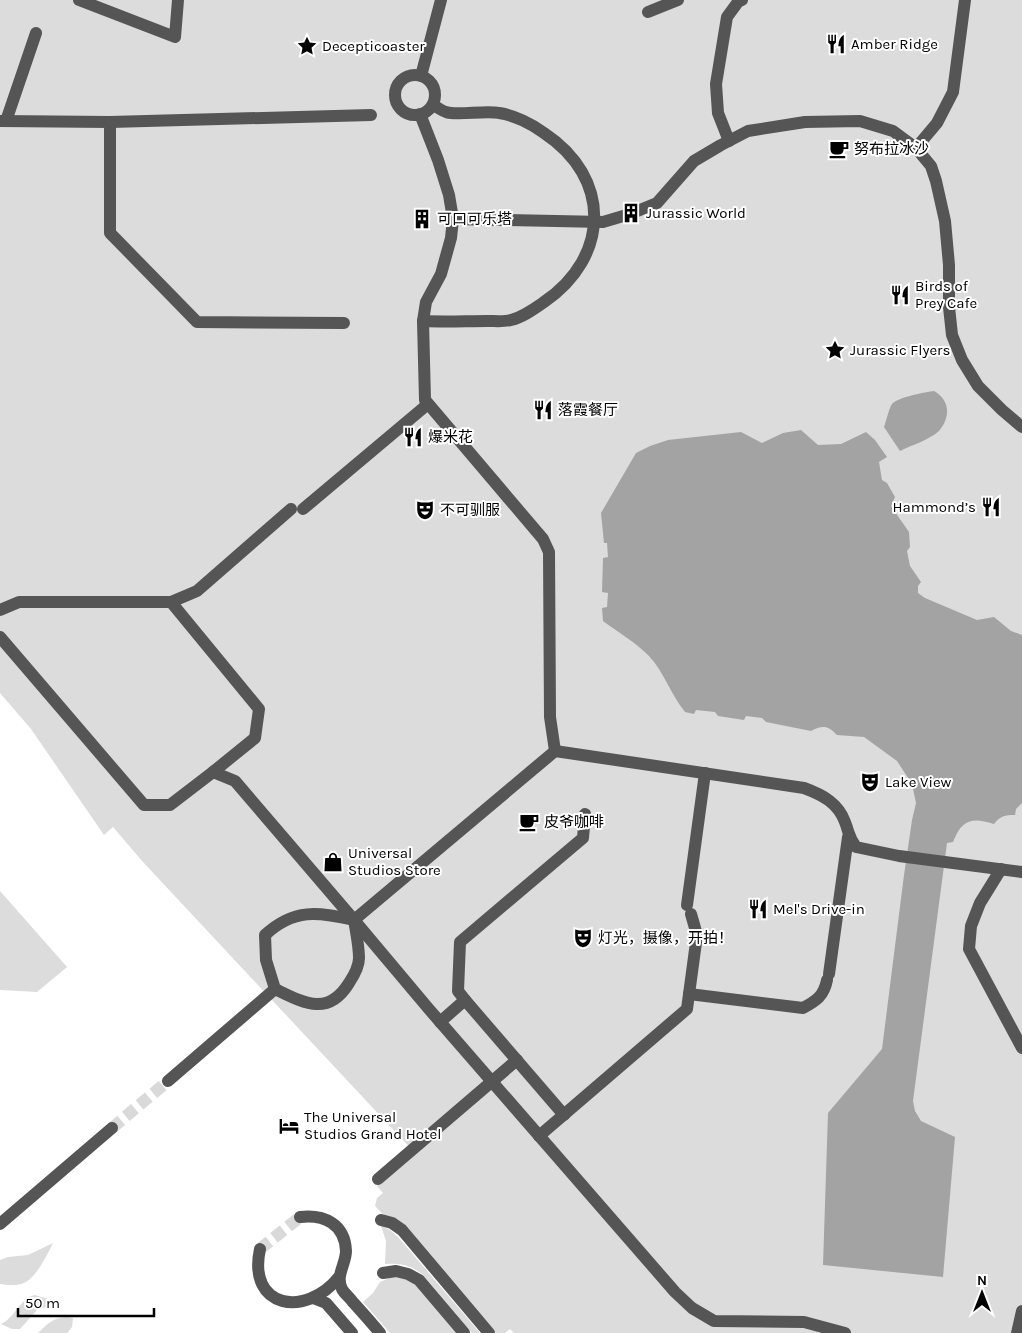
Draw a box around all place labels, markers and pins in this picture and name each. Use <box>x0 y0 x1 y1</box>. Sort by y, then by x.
restaurant icon: Amber Ridge <box>825 33 847 55</box>
place icon: Decepticoaster <box>296 35 318 57</box>
place label: Amber Ridge <box>851 35 938 53</box>
place label: Decepticoaster <box>322 37 425 55</box>
cafe icon: 努布拉冰沙 <box>828 138 850 160</box>
place label: 努布拉冰沙 <box>854 140 929 158</box>
building icon: Jurassic World <box>620 202 642 224</box>
place label: Jurassic World <box>646 204 746 222</box>
building icon: 可口可乐塔 <box>411 208 433 230</box>
place label: 可口可乐塔 <box>437 210 512 228</box>
place label: Birds of Prey Cafe <box>915 277 977 312</box>
restaurant icon: Birds of Prey Cafe <box>889 284 911 306</box>
place icon: Jurassic Flyers <box>824 339 846 361</box>
place label: Jurassic Flyers <box>850 341 950 359</box>
restaurant icon: 落霞餐厅 <box>532 399 554 421</box>
place label: 落霞餐厅 <box>558 401 618 419</box>
restaurant icon: 爆米花 <box>402 426 424 448</box>
place label: 爆米花 <box>428 428 473 446</box>
restaurant icon: Hammond’s <box>980 496 1002 518</box>
place label: Hammond’s <box>892 498 976 516</box>
theatre icon: 不可驯服 <box>414 499 436 521</box>
place label: 不可驯服 <box>440 501 500 519</box>
theatre icon: Lake View <box>859 771 881 793</box>
place label: Lake View <box>885 773 952 791</box>
cafe icon: 皮爷咖啡 <box>518 811 540 833</box>
place label: 皮爷咖啡 <box>544 813 604 831</box>
place label: Universal Studios Store <box>348 844 441 879</box>
shop icon: Universal Studios Store <box>322 851 344 873</box>
restaurant icon: Mel's Drive-in <box>747 898 769 920</box>
place label: Mel's Drive-in <box>773 900 865 918</box>
theatre icon: 灯光，摄像，开拍！ <box>572 927 594 949</box>
place label: 灯光，摄像，开拍！ <box>598 929 733 947</box>
place label: The Universal Studios Grand Hotel <box>304 1108 441 1143</box>
hotel icon: The Universal Studios Grand Hotel <box>278 1115 300 1137</box>

